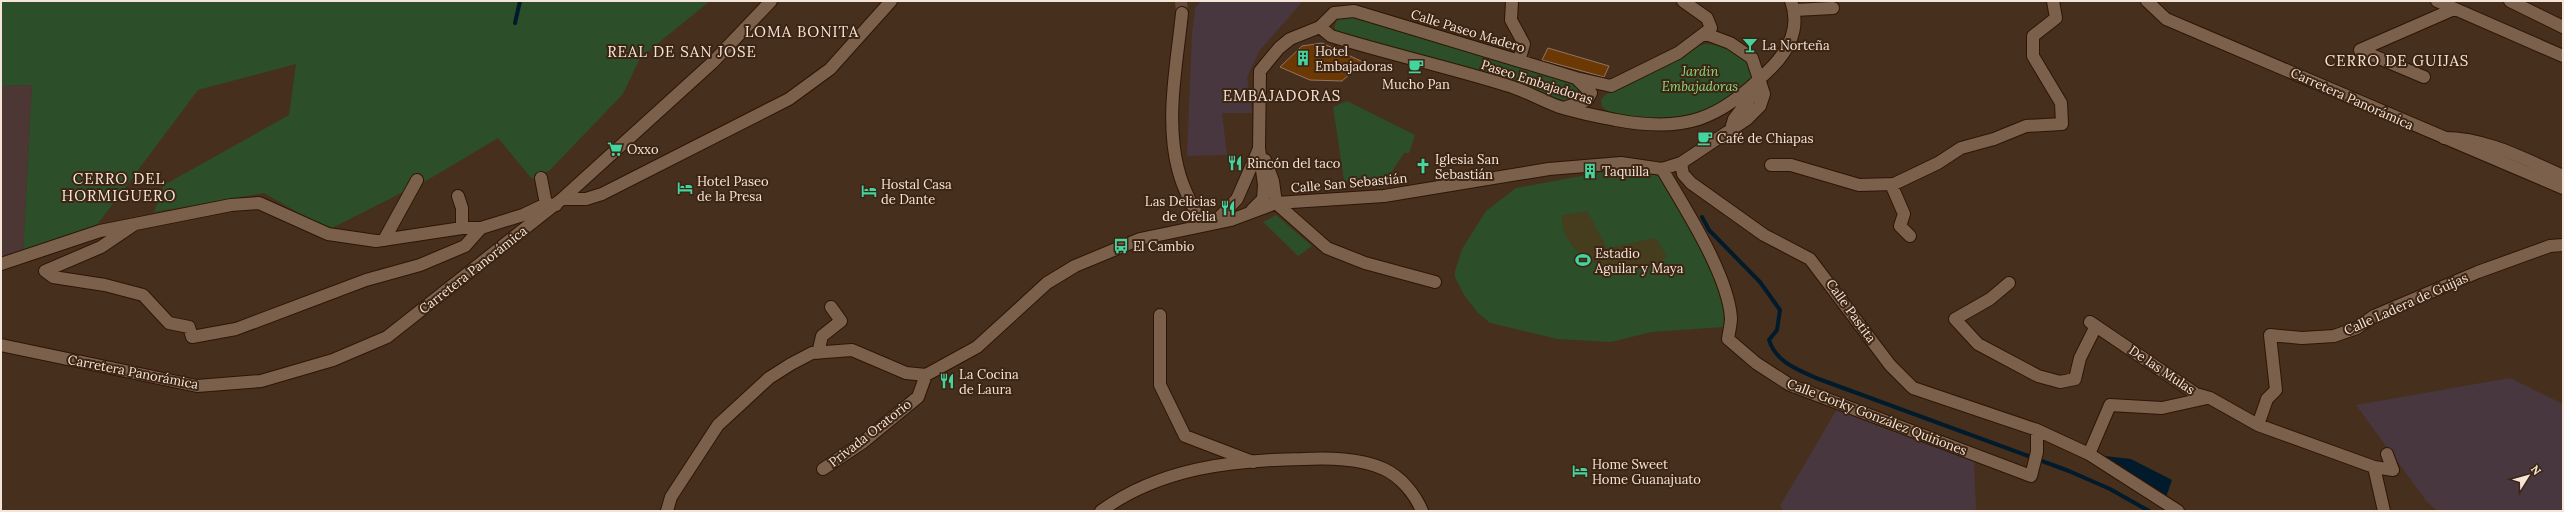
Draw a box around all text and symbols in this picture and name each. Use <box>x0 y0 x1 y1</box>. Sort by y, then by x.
street label: Calle Paseo Madero <box>1409 6 1527 57</box>
district label: LOMA BONITA <box>745 22 859 41</box>
bar icon: La Norteña <box>1741 36 1759 54</box>
place label: La Norteña <box>1762 37 1830 54</box>
district label: REAL DE SAN JOSE <box>607 42 757 61</box>
place label: Hotel Embajadoras <box>1315 43 1393 75</box>
building icon: Hotel Embajadoras <box>1294 49 1312 67</box>
district label: CERRO DE GUIJAS <box>2325 51 2469 70</box>
street label: Paseo Embajadoras <box>1479 56 1595 108</box>
cafe icon: Mucho Pan <box>1407 57 1425 75</box>
park label: Jardin Embajadoras <box>1662 63 1738 95</box>
street label: Carretera Panorámica <box>2288 64 2416 134</box>
place label: Mucho Pan <box>1382 76 1450 93</box>
district label: EMBAJADORAS <box>1223 86 1341 105</box>
cafe icon: Café de Chiapas <box>1696 129 1714 147</box>
place label: Café de Chiapas <box>1717 130 1814 147</box>
supermarket icon: Oxxo <box>606 140 624 158</box>
place label: Oxxo <box>627 141 659 158</box>
place label: Iglesia San Sebastián <box>1435 151 1499 183</box>
restaurant icon: Rincón del taco <box>1226 154 1244 172</box>
place label: Rincón del taco <box>1247 155 1341 172</box>
church icon: Iglesia San Sebastián <box>1414 157 1432 175</box>
building icon: Taquilla <box>1581 162 1599 180</box>
place label: Taquilla <box>1602 163 1650 180</box>
district label: CERRO DEL HORMIGUERO <box>62 169 176 205</box>
street label: Calle San Sebastián <box>1290 169 1408 197</box>
place label: Hotel Paseo de la Presa <box>697 173 769 205</box>
place label: Hostal Casa de Dante <box>881 176 952 208</box>
hotel icon: Hotel Paseo de la Presa <box>676 179 694 197</box>
hotel icon: Hostal Casa de Dante <box>860 182 878 200</box>
place label: Las Delicias de Ofelia <box>1145 193 1216 225</box>
restaurant icon: Las Delicias de Ofelia <box>1219 199 1237 217</box>
street label: Carretera Panorámica <box>415 222 531 318</box>
bus stop icon: El Cambio <box>1112 237 1130 255</box>
place label: El Cambio <box>1133 238 1195 255</box>
place label: Estadio Aguilar y Maya <box>1594 245 1684 277</box>
sports icon: Estadio Aguilar y Maya <box>1574 251 1592 269</box>
street label: Calle Ladera de Guijas <box>2341 269 2471 339</box>
street label: Calle Pastita <box>1822 276 1880 346</box>
street label: De las Mulas <box>2126 342 2198 398</box>
street label: Carretera Panorámica <box>66 351 200 393</box>
place label: La Cocina de Laura <box>959 366 1019 398</box>
restaurant icon: La Cocina de Laura <box>938 372 956 390</box>
street label: Calle Gorky González Quiñones <box>1785 375 1969 459</box>
street label: Privada Oratorio <box>825 395 915 471</box>
place label: Home Sweet Home Guanajuato <box>1592 456 1701 488</box>
north arrow <box>2508 456 2548 496</box>
hotel icon: Home Sweet Home Guanajuato <box>1571 462 1589 480</box>
text: N <box>2528 462 2544 478</box>

